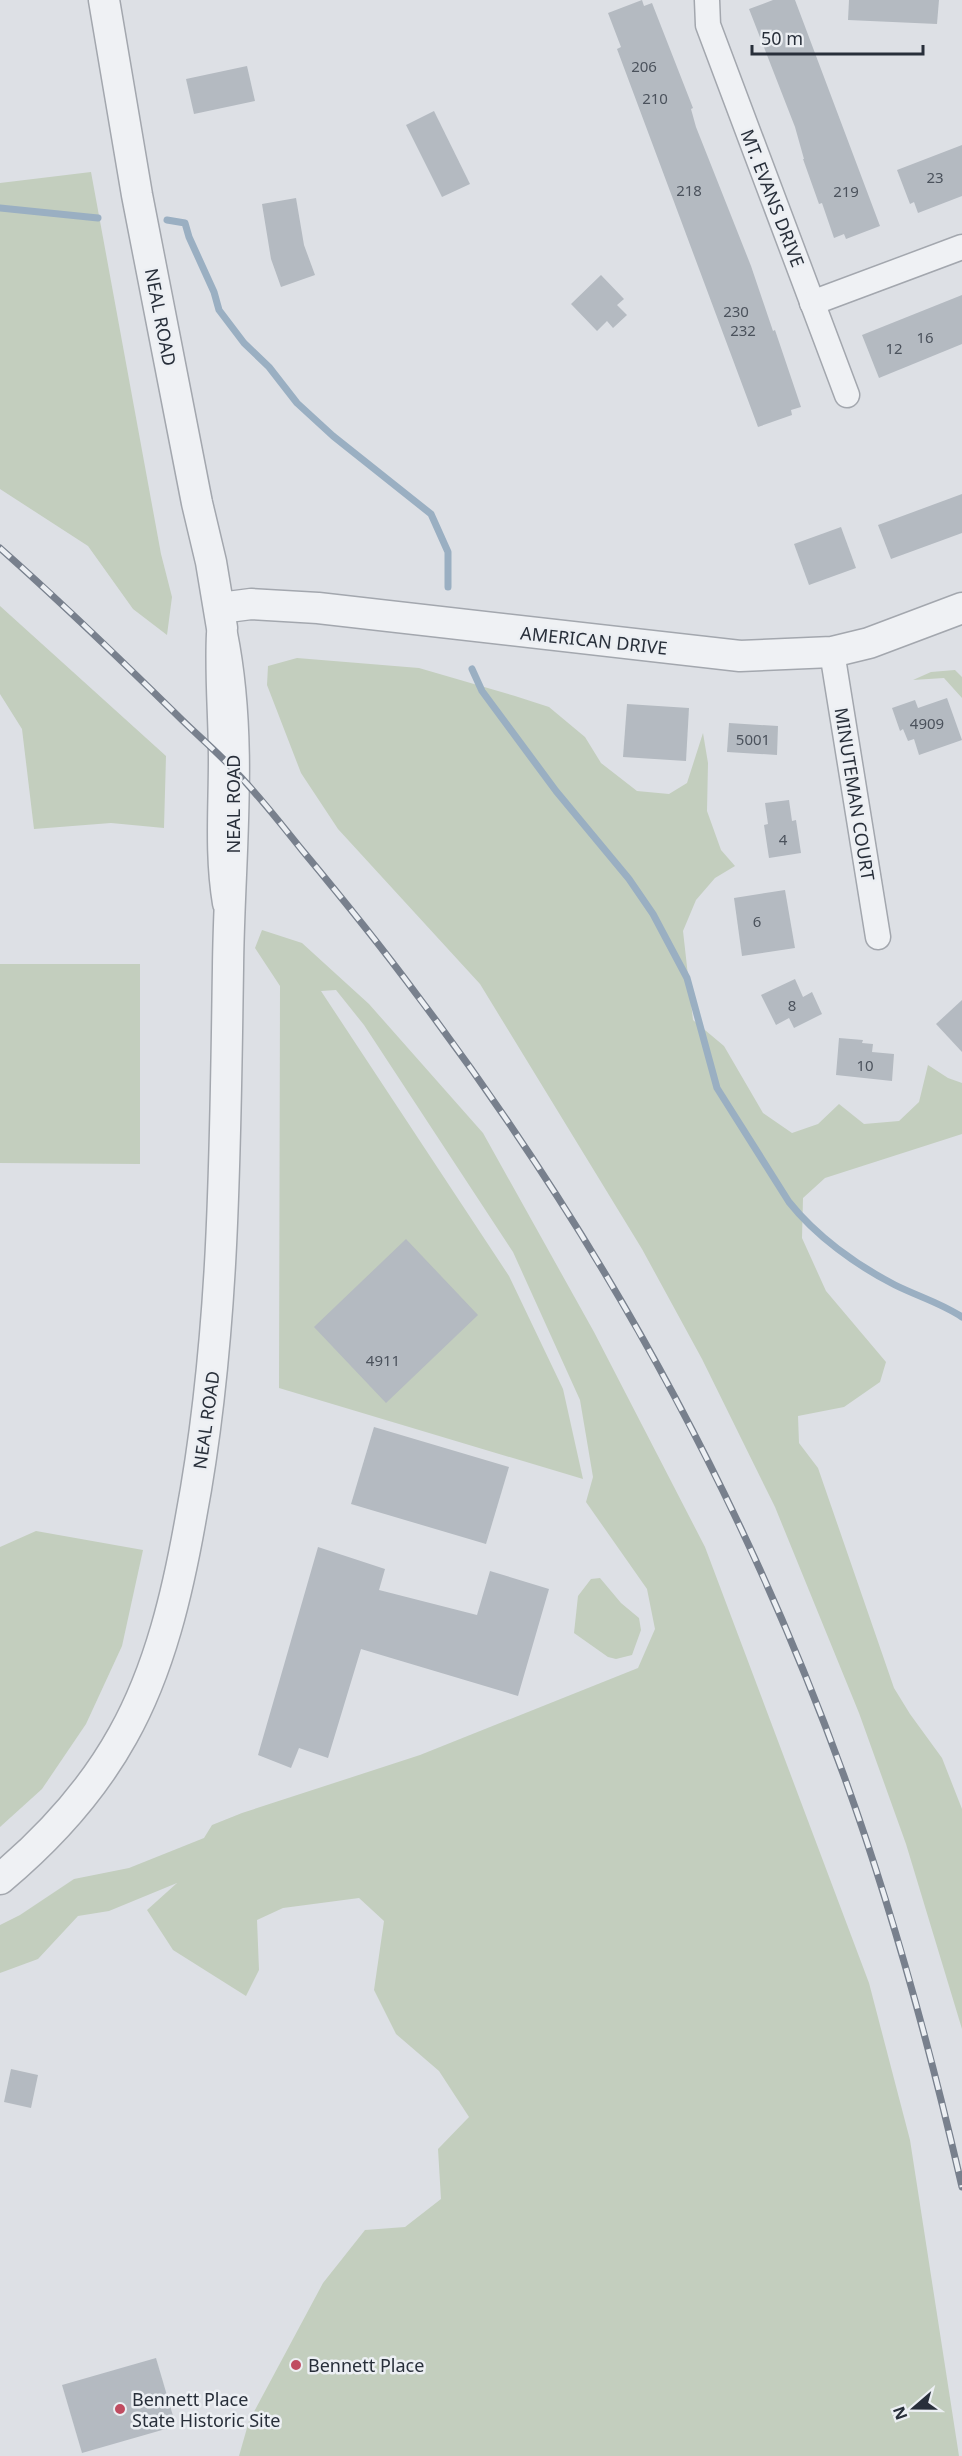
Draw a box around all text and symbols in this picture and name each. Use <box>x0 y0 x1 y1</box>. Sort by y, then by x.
scale bar <box>752 18 923 56</box>
text: 50 m <box>761 26 803 50</box>
house number: 206 <box>631 56 657 76</box>
house number: 210 <box>642 88 668 108</box>
street label: MT. EVANS DRIVE <box>736 126 810 270</box>
house number: 23 <box>926 167 944 187</box>
house number: 218 <box>676 180 702 200</box>
house number: 219 <box>833 181 859 201</box>
street label: NEAL ROAD <box>140 266 182 368</box>
house number: 230 <box>723 301 749 321</box>
house number: 232 <box>730 320 756 340</box>
house number: 16 <box>916 327 934 347</box>
house number: 12 <box>885 338 903 358</box>
street label: AMERICAN DRIVE <box>519 620 669 660</box>
street label: MINUTEMAN COURT <box>829 706 881 882</box>
house number: 4909 <box>910 713 944 733</box>
house number: 5001 <box>736 729 770 749</box>
street label: NEAL ROAD <box>221 755 245 853</box>
house number: 4 <box>779 829 788 849</box>
house number: 6 <box>753 911 761 931</box>
house number: 8 <box>788 995 796 1015</box>
house number: 10 <box>856 1055 874 1075</box>
house number: 4911 <box>366 1350 400 1370</box>
street label: NEAL ROAD <box>187 1369 225 1471</box>
place label: Bennett Place <box>308 2353 424 2377</box>
marker: Bennett Place <box>289 2358 303 2372</box>
north arrow <box>884 2378 944 2438</box>
place label: Bennett Place State Historic Site <box>132 2387 280 2432</box>
marker: Bennett Place State Historic Site <box>113 2402 127 2416</box>
text: N <box>887 2403 912 2423</box>

